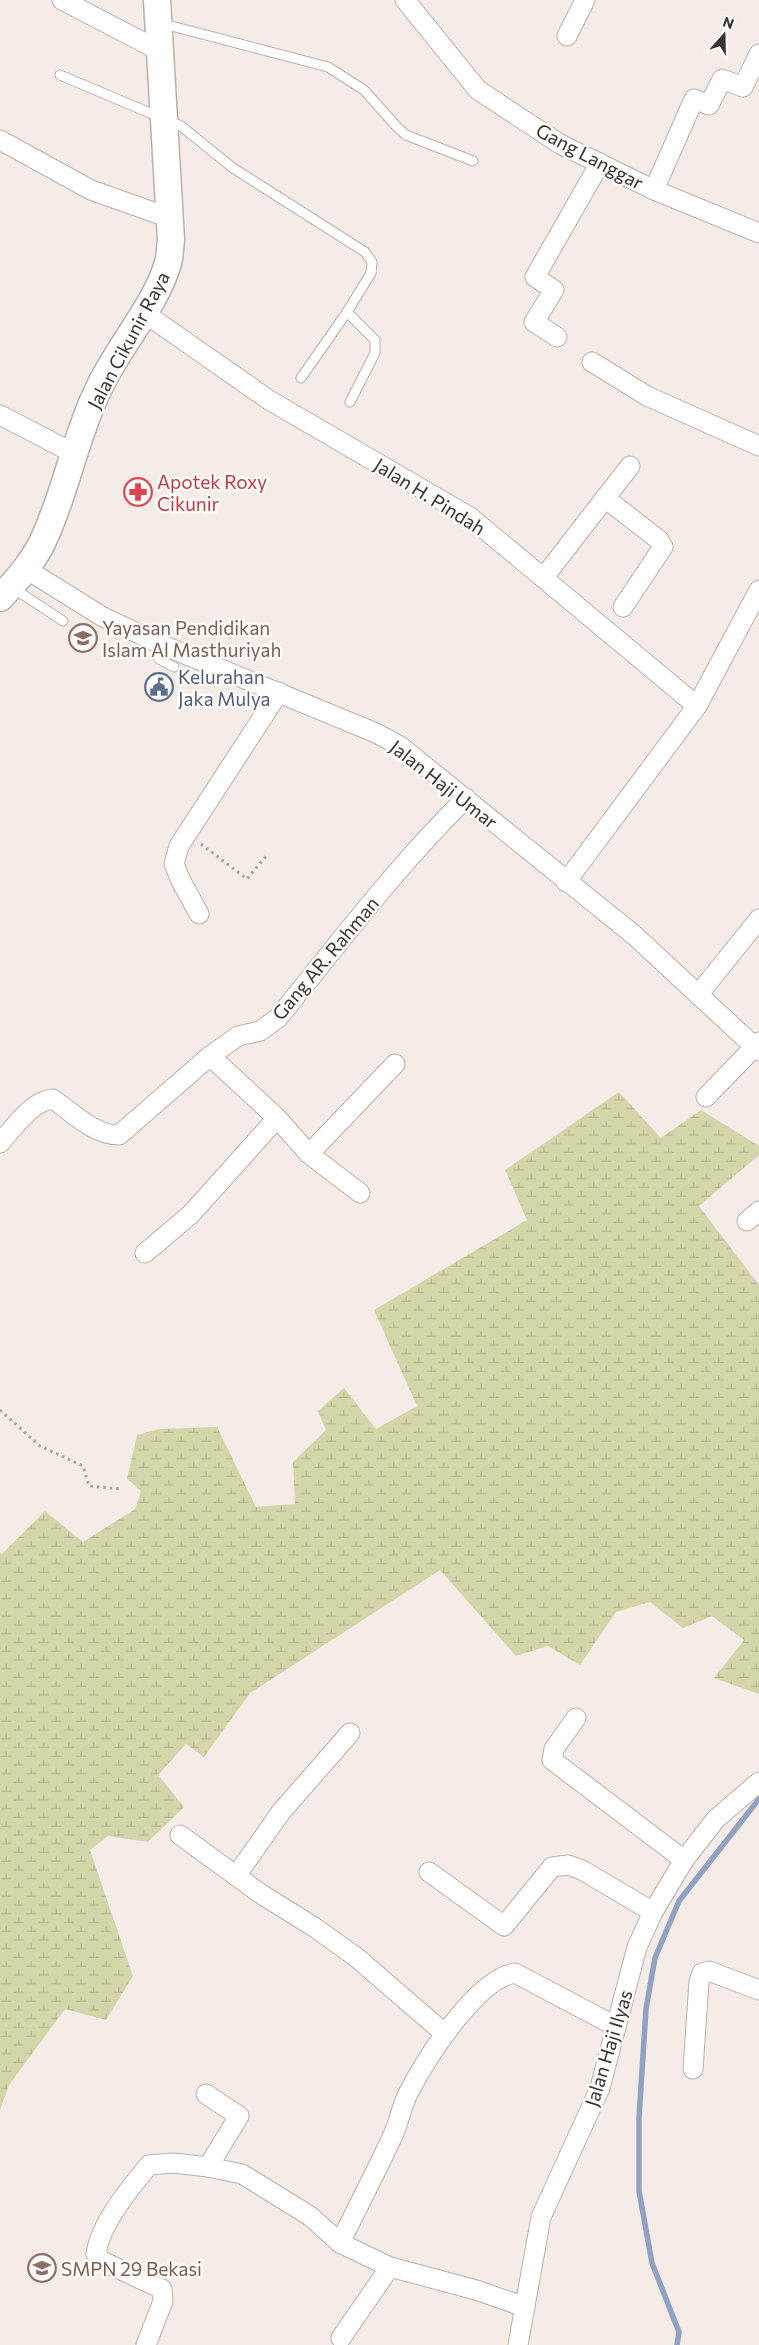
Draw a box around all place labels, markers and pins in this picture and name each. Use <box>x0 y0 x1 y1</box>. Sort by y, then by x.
place label: Apotek Roxy Cikunir <box>157 470 267 515</box>
pharmacy icon: Apotek Roxy Cikunir <box>123 477 153 507</box>
place label: Yayasan Pendidikan Islam Al Masthuriyah <box>102 616 281 661</box>
school or university icon: Yayasan Pendidikan Islam Al Masthuriyah <box>68 623 98 653</box>
place label: Kelurahan Jaka Mulya <box>178 665 271 710</box>
public building icon: Kelurahan Jaka Mulya <box>144 672 174 702</box>
school or university icon: SMPN 29 Bekasi <box>27 2253 57 2283</box>
place label: SMPN 29 Bekasi <box>61 2257 202 2280</box>

